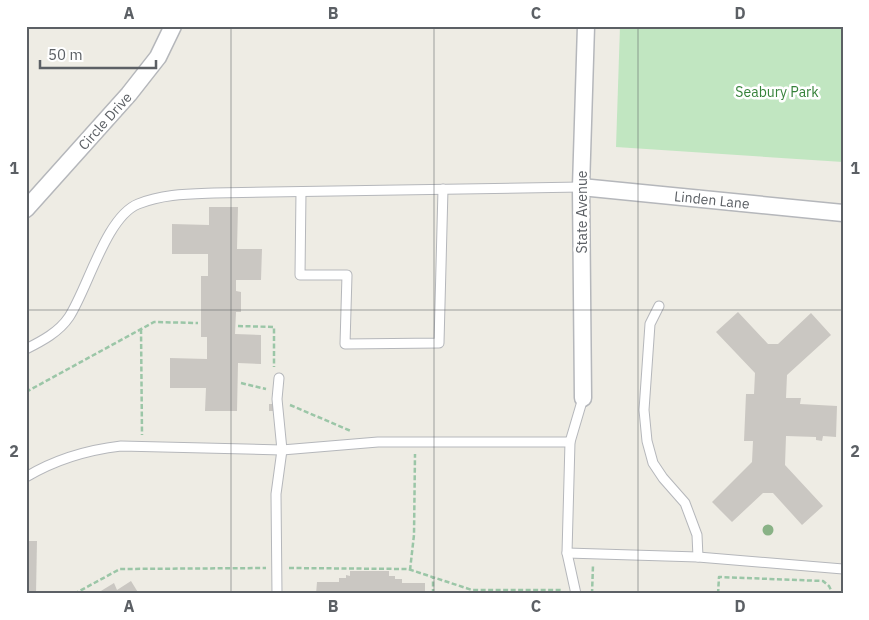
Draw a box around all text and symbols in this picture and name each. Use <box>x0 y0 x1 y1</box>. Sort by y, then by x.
text: A <box>124 3 135 23</box>
text: B <box>328 3 339 23</box>
text: C <box>531 3 541 23</box>
text: D <box>734 3 746 23</box>
scale bar <box>40 38 156 70</box>
text: 50 m <box>48 45 83 64</box>
park label: Seabury Park <box>735 83 819 101</box>
street label: Circle Drive <box>74 88 136 154</box>
text: 1 <box>9 158 19 178</box>
text: 1 <box>850 158 860 178</box>
street label: State Avenue <box>573 170 591 254</box>
street label: Linden Lane <box>673 187 751 213</box>
text: 2 <box>9 441 19 461</box>
text: 2 <box>850 441 860 461</box>
text: A <box>124 596 135 616</box>
text: B <box>328 596 339 616</box>
text: C <box>531 596 541 616</box>
text: D <box>734 596 746 616</box>

